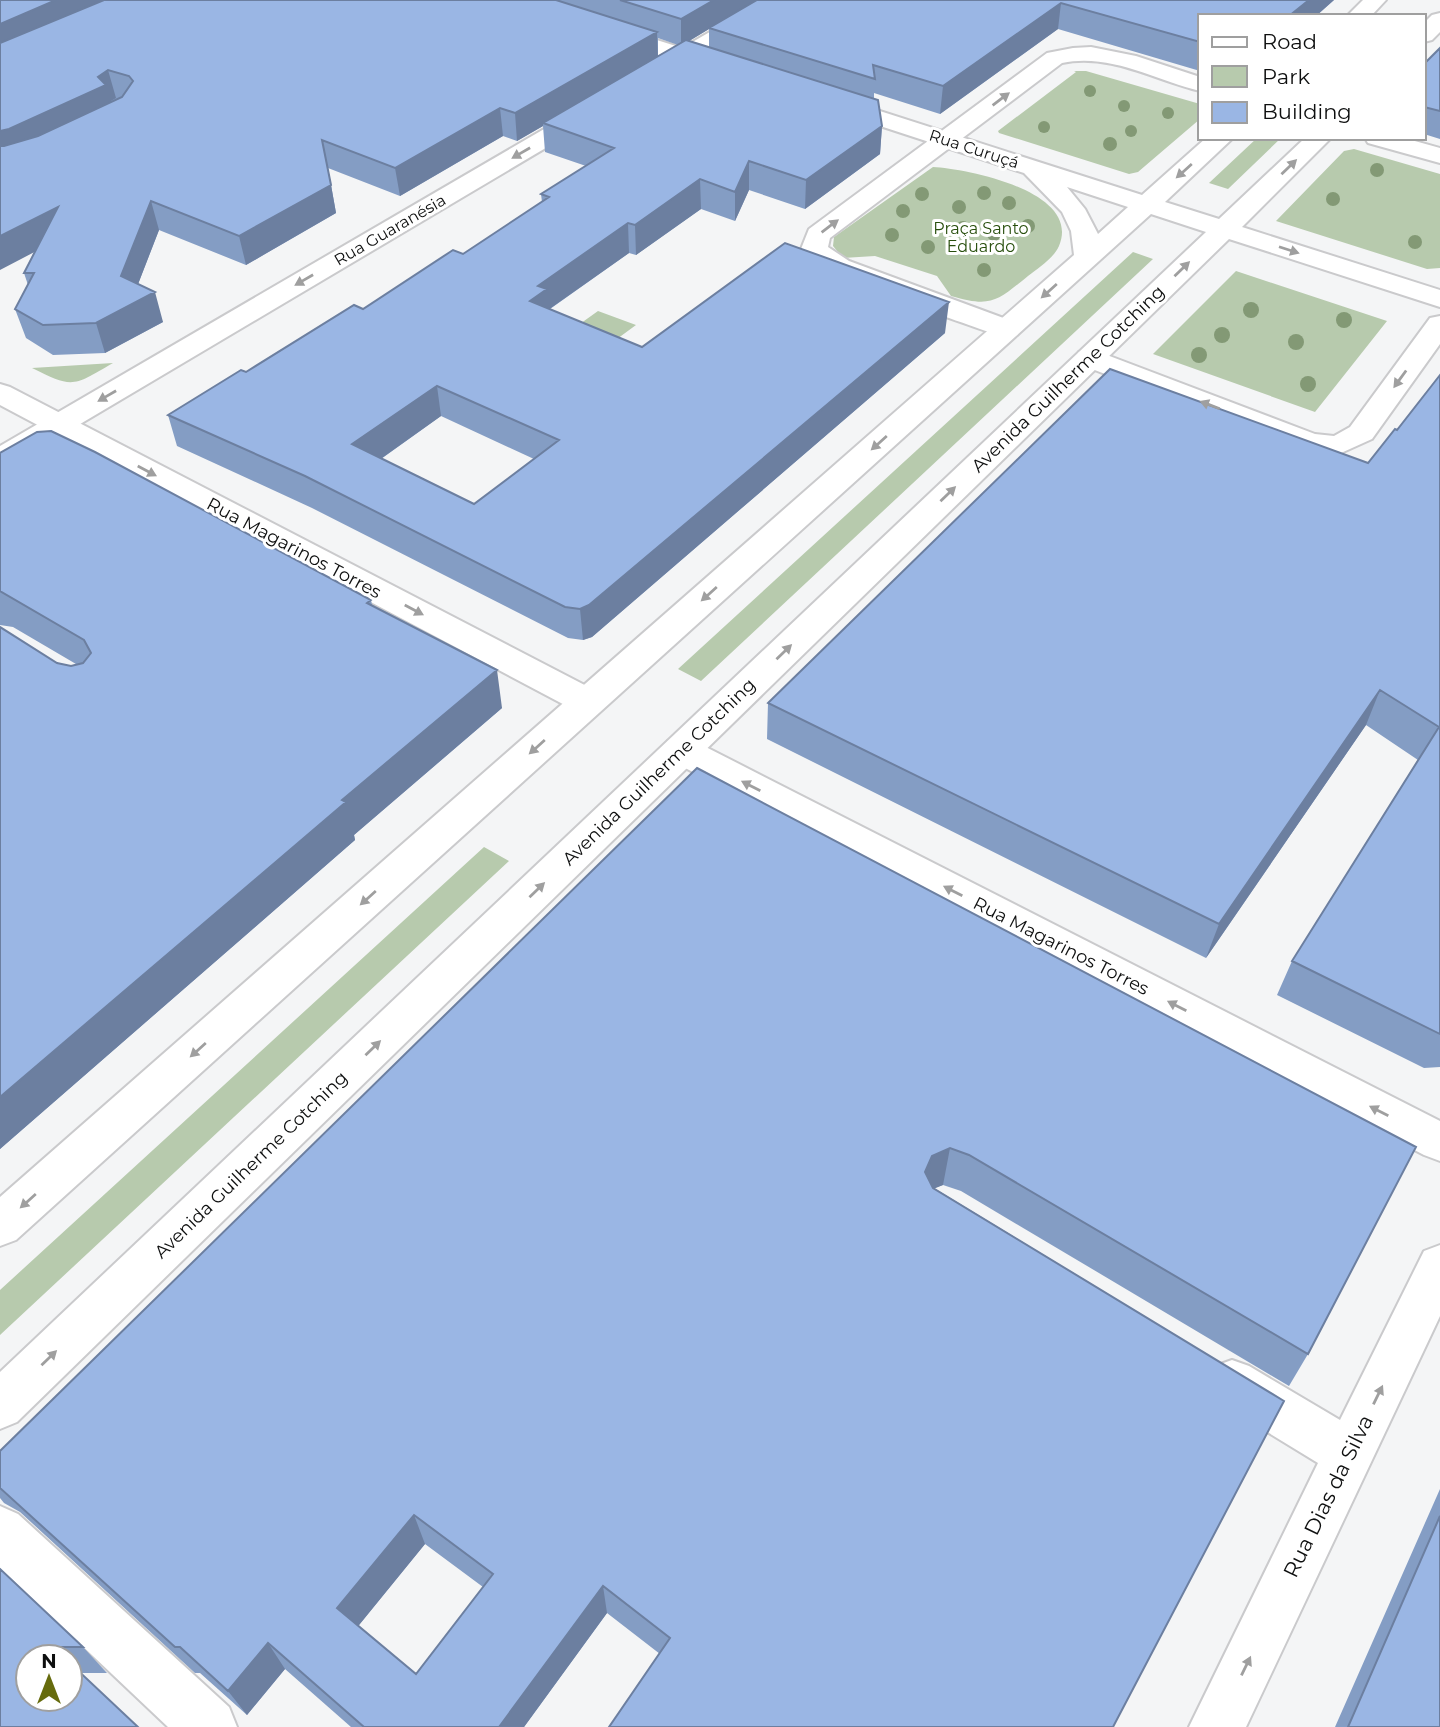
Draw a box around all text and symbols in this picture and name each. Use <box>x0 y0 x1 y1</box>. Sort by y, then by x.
legend <box>1198 14 1426 140</box>
text: Road <box>1262 29 1317 54</box>
text: Park <box>1262 64 1310 89</box>
one-way arrow <box>992 92 1010 106</box>
text: Building <box>1262 99 1352 124</box>
street label: Rua Curuçá <box>927 126 1021 172</box>
one-way arrow <box>512 147 531 159</box>
one-way arrow <box>1280 159 1297 175</box>
one-way arrow <box>1175 163 1193 179</box>
street label: Rua Guaranésia <box>331 190 449 270</box>
one-way arrow <box>820 219 839 233</box>
park label: Praça Santo Eduardo <box>933 219 1029 256</box>
one-way arrow <box>1279 245 1300 256</box>
one-way arrow <box>1174 260 1191 277</box>
one-way arrow <box>294 274 313 287</box>
street label: Avenida Guilherme Cotching <box>967 281 1169 477</box>
one-way arrow <box>1041 283 1058 299</box>
one-way arrow <box>1393 370 1407 388</box>
one-way arrow <box>98 389 117 402</box>
one-way arrow <box>1199 399 1220 410</box>
one-way arrow <box>871 434 888 450</box>
one-way arrow <box>137 465 157 476</box>
one-way arrow <box>939 486 956 503</box>
street label: Rua Magarinos Torres <box>203 493 385 603</box>
one-way arrow <box>700 586 718 602</box>
one-way arrow <box>404 605 424 616</box>
one-way arrow <box>775 644 792 660</box>
street label: Avenida Guilherme Cotching <box>558 674 760 870</box>
one-way arrow <box>528 739 546 755</box>
one-way arrow <box>741 781 761 793</box>
one-way arrow <box>528 883 545 899</box>
one-way arrow <box>943 885 963 897</box>
one-way arrow <box>359 890 376 906</box>
street label: Rua Magarinos Torres <box>969 892 1153 1000</box>
one-way arrow <box>1167 1001 1187 1012</box>
one-way arrow <box>364 1041 381 1057</box>
one-way arrow <box>189 1042 207 1058</box>
street label: Avenida Guilherme Cotching <box>150 1067 352 1263</box>
one-way arrow <box>1369 1105 1389 1117</box>
one-way arrow <box>19 1193 37 1209</box>
one-way arrow <box>40 1350 57 1366</box>
one-way arrow <box>1372 1385 1383 1405</box>
street label: Rua Dias da Silva <box>1278 1411 1378 1581</box>
north arrow <box>14 1643 84 1713</box>
text: N <box>41 1650 57 1673</box>
one-way arrow <box>1241 1656 1252 1676</box>

